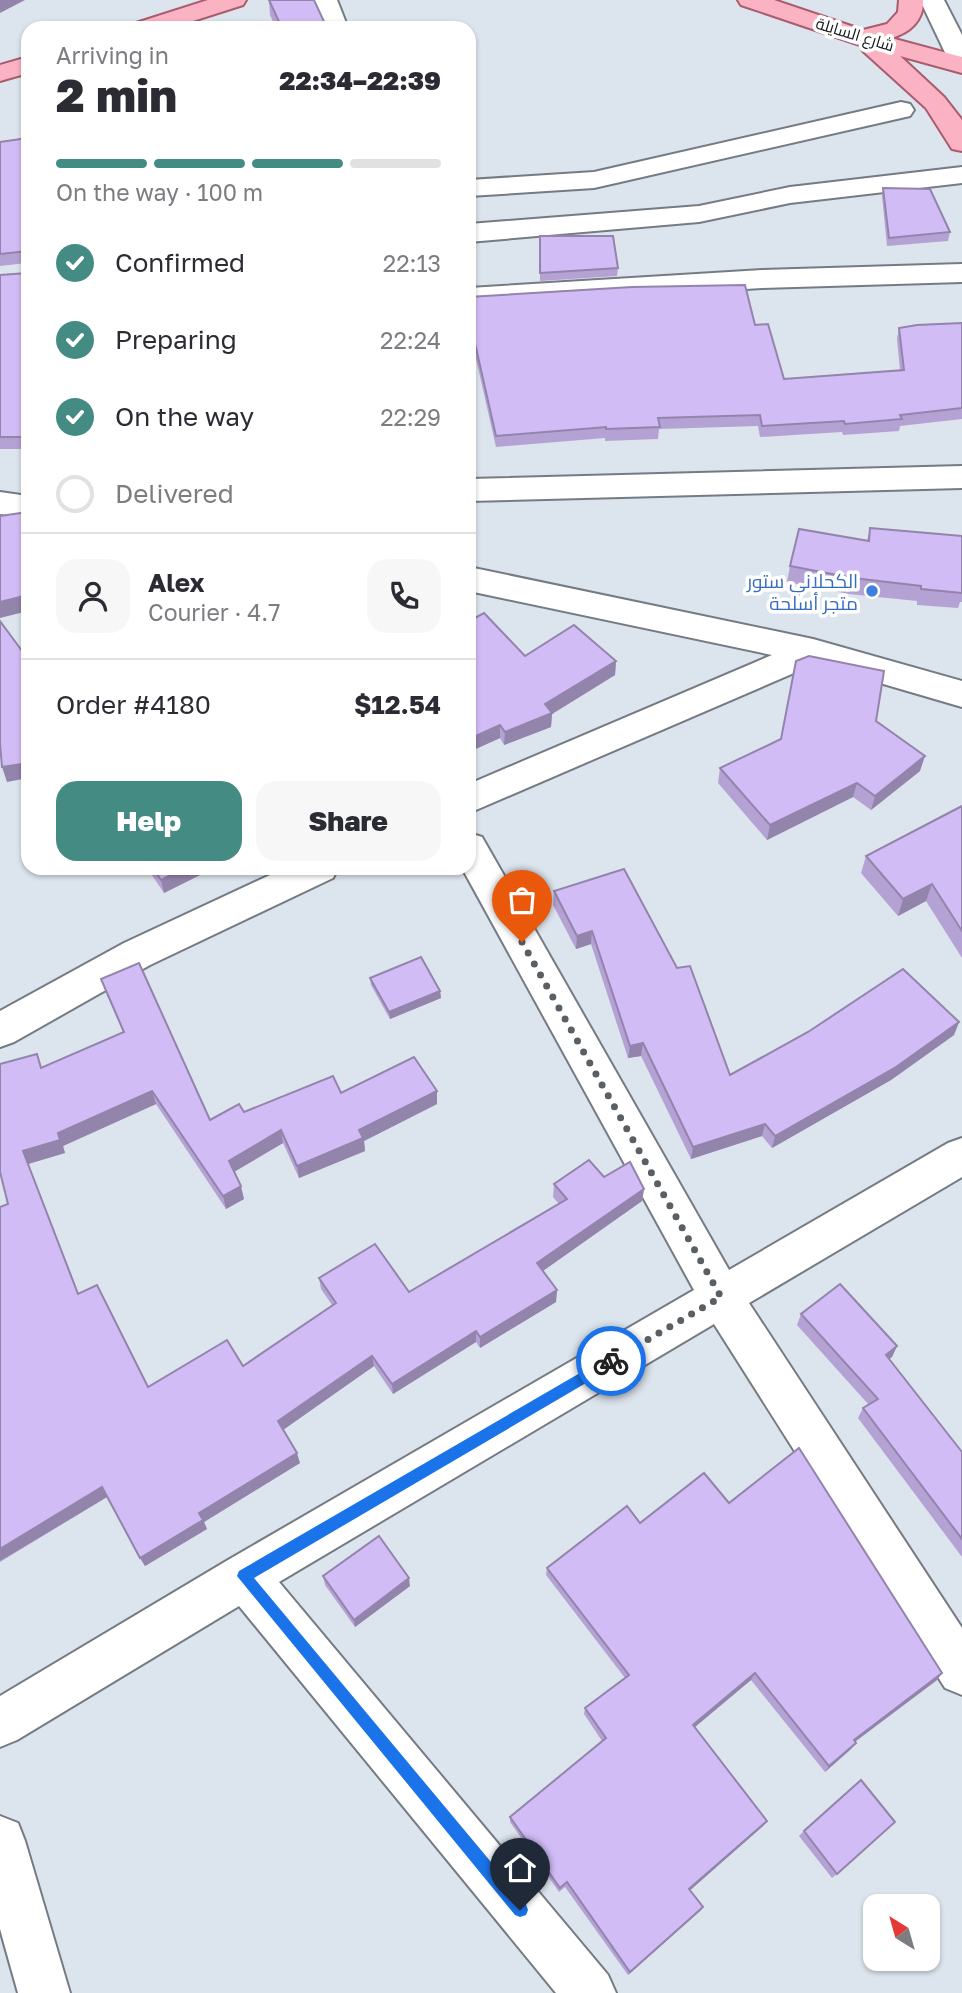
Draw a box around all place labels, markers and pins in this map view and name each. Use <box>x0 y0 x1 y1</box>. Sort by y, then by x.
place label: الكحلاني ستور متجر أسلحة <box>746 569 858 615</box>
marker: الكحلاني ستور متجر أسلحة <box>864 583 880 599</box>
pin <box>492 870 552 942</box>
pin <box>490 1838 550 1910</box>

